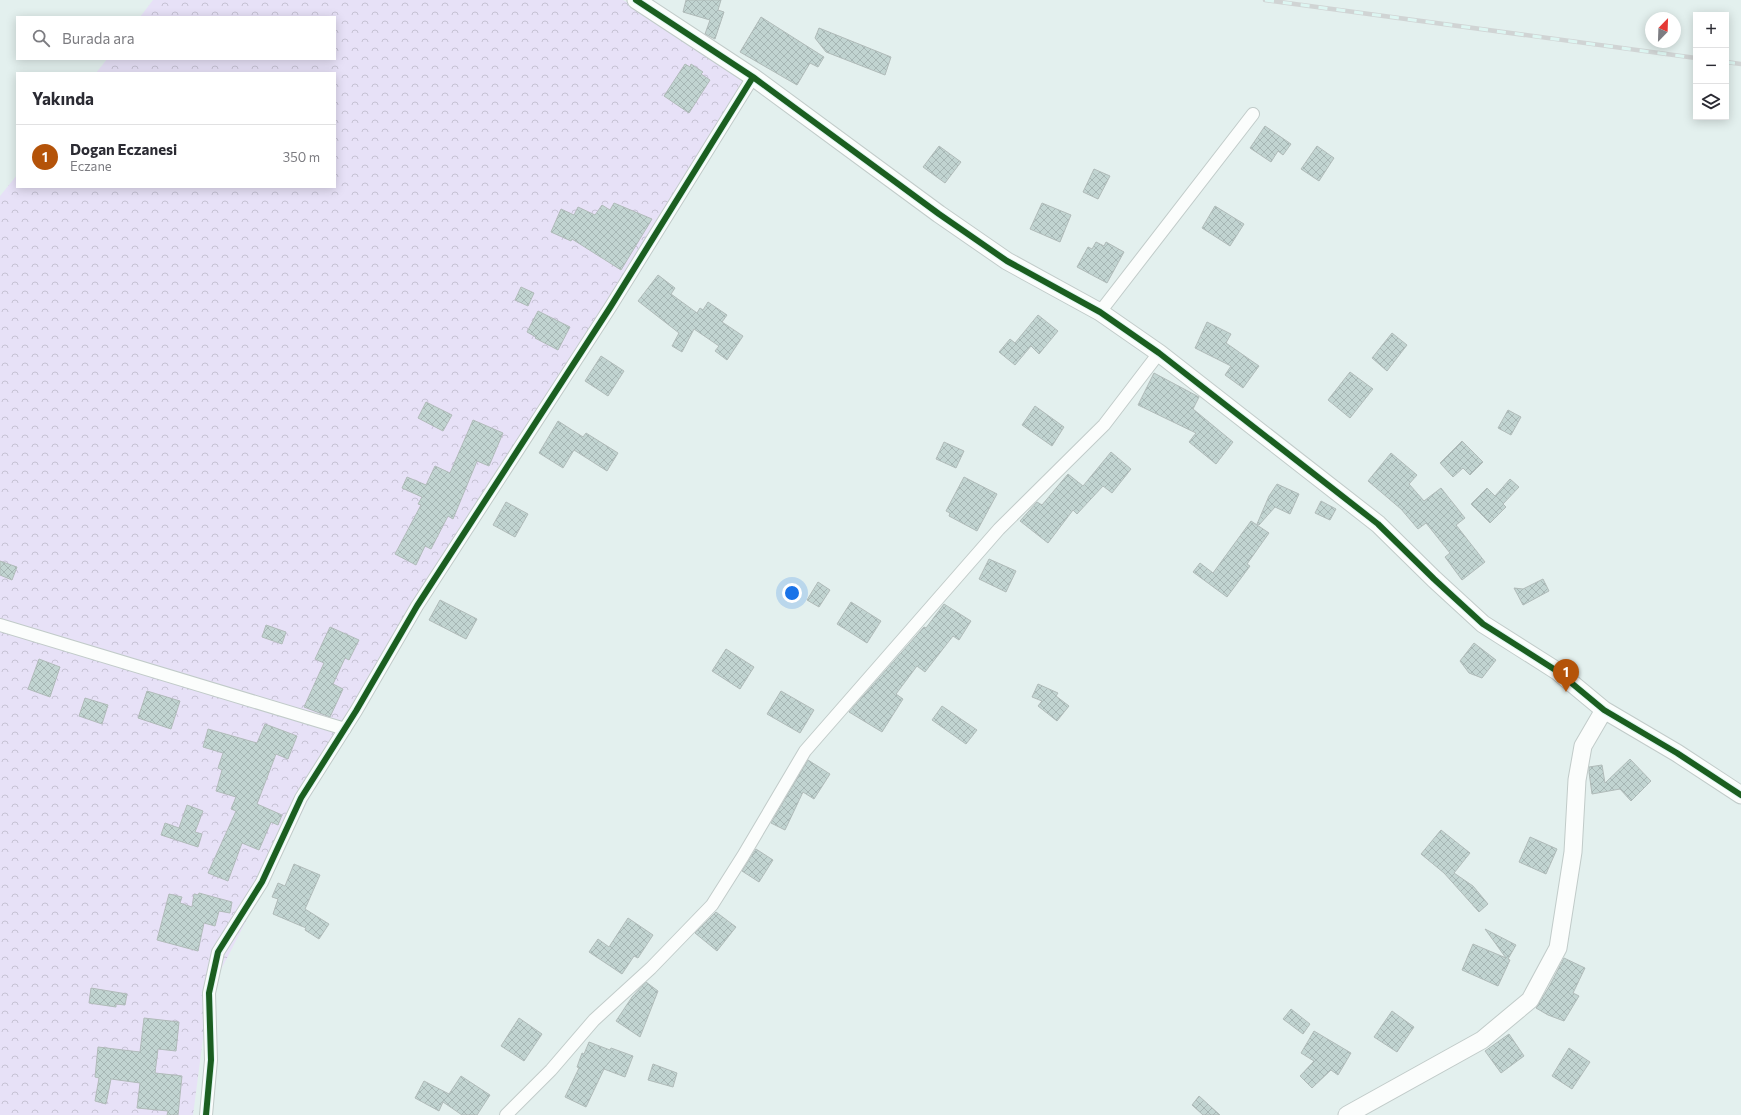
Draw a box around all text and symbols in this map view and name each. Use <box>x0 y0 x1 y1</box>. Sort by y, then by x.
north arrow <box>1645 12 1681 48</box>
map controls <box>1693 12 1729 120</box>
button: + <box>1693 12 1729 48</box>
search box <box>16 16 336 60</box>
icon: search <box>30 27 52 49</box>
text: Burada ara <box>62 29 135 47</box>
button: − <box>1693 48 1729 84</box>
button: layers <box>1693 84 1729 120</box>
text: Yakında <box>32 88 94 109</box>
text: Dogan Eczanesi <box>70 140 177 158</box>
text: 1 <box>42 149 48 165</box>
text: 350 m <box>283 149 320 165</box>
text: Eczane <box>70 158 112 174</box>
your location <box>782 583 802 603</box>
pin: 1 <box>1553 659 1579 692</box>

